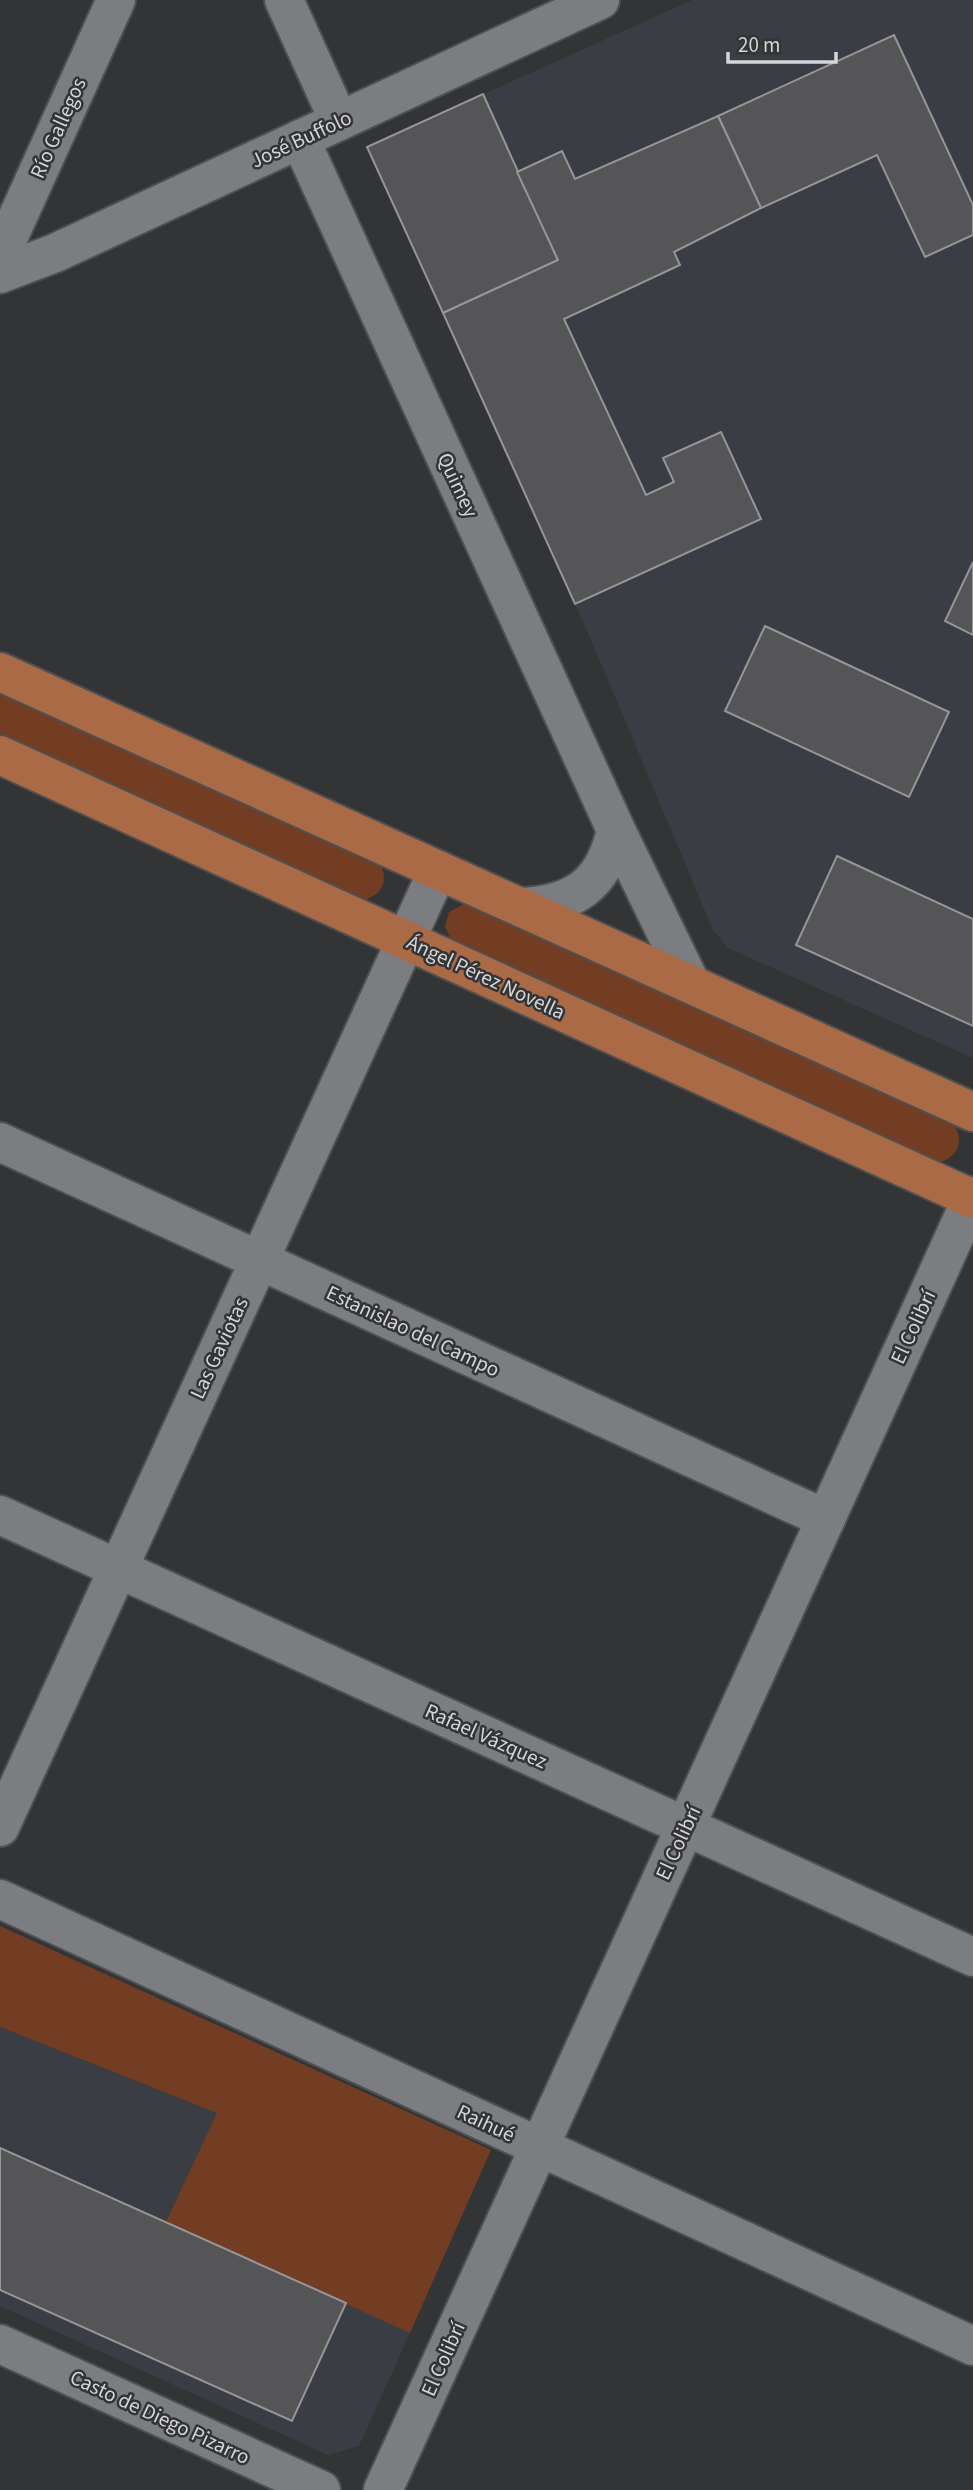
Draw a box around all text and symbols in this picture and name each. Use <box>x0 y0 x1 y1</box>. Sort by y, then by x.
scale bar <box>728 21 836 65</box>
text: 20 m <box>738 30 780 60</box>
street label: Río Gallegos <box>22 73 94 183</box>
street label: José Buffolo <box>245 102 357 176</box>
street label: Quimey <box>430 448 486 522</box>
street label: Ángel Pérez Novella <box>402 927 570 1027</box>
street label: Estanislao del Campo <box>321 1278 505 1384</box>
street label: El Colibrí <box>883 1284 944 1369</box>
street label: Las Gaviotas <box>182 1292 256 1404</box>
street label: Rafael Vázquez <box>420 1696 552 1776</box>
street label: El Colibrí <box>648 1800 709 1885</box>
street label: Raihué <box>452 2097 520 2149</box>
street label: El Colibrí <box>413 2316 473 2401</box>
street label: Casto de Diego Pizarro <box>65 2362 255 2472</box>

